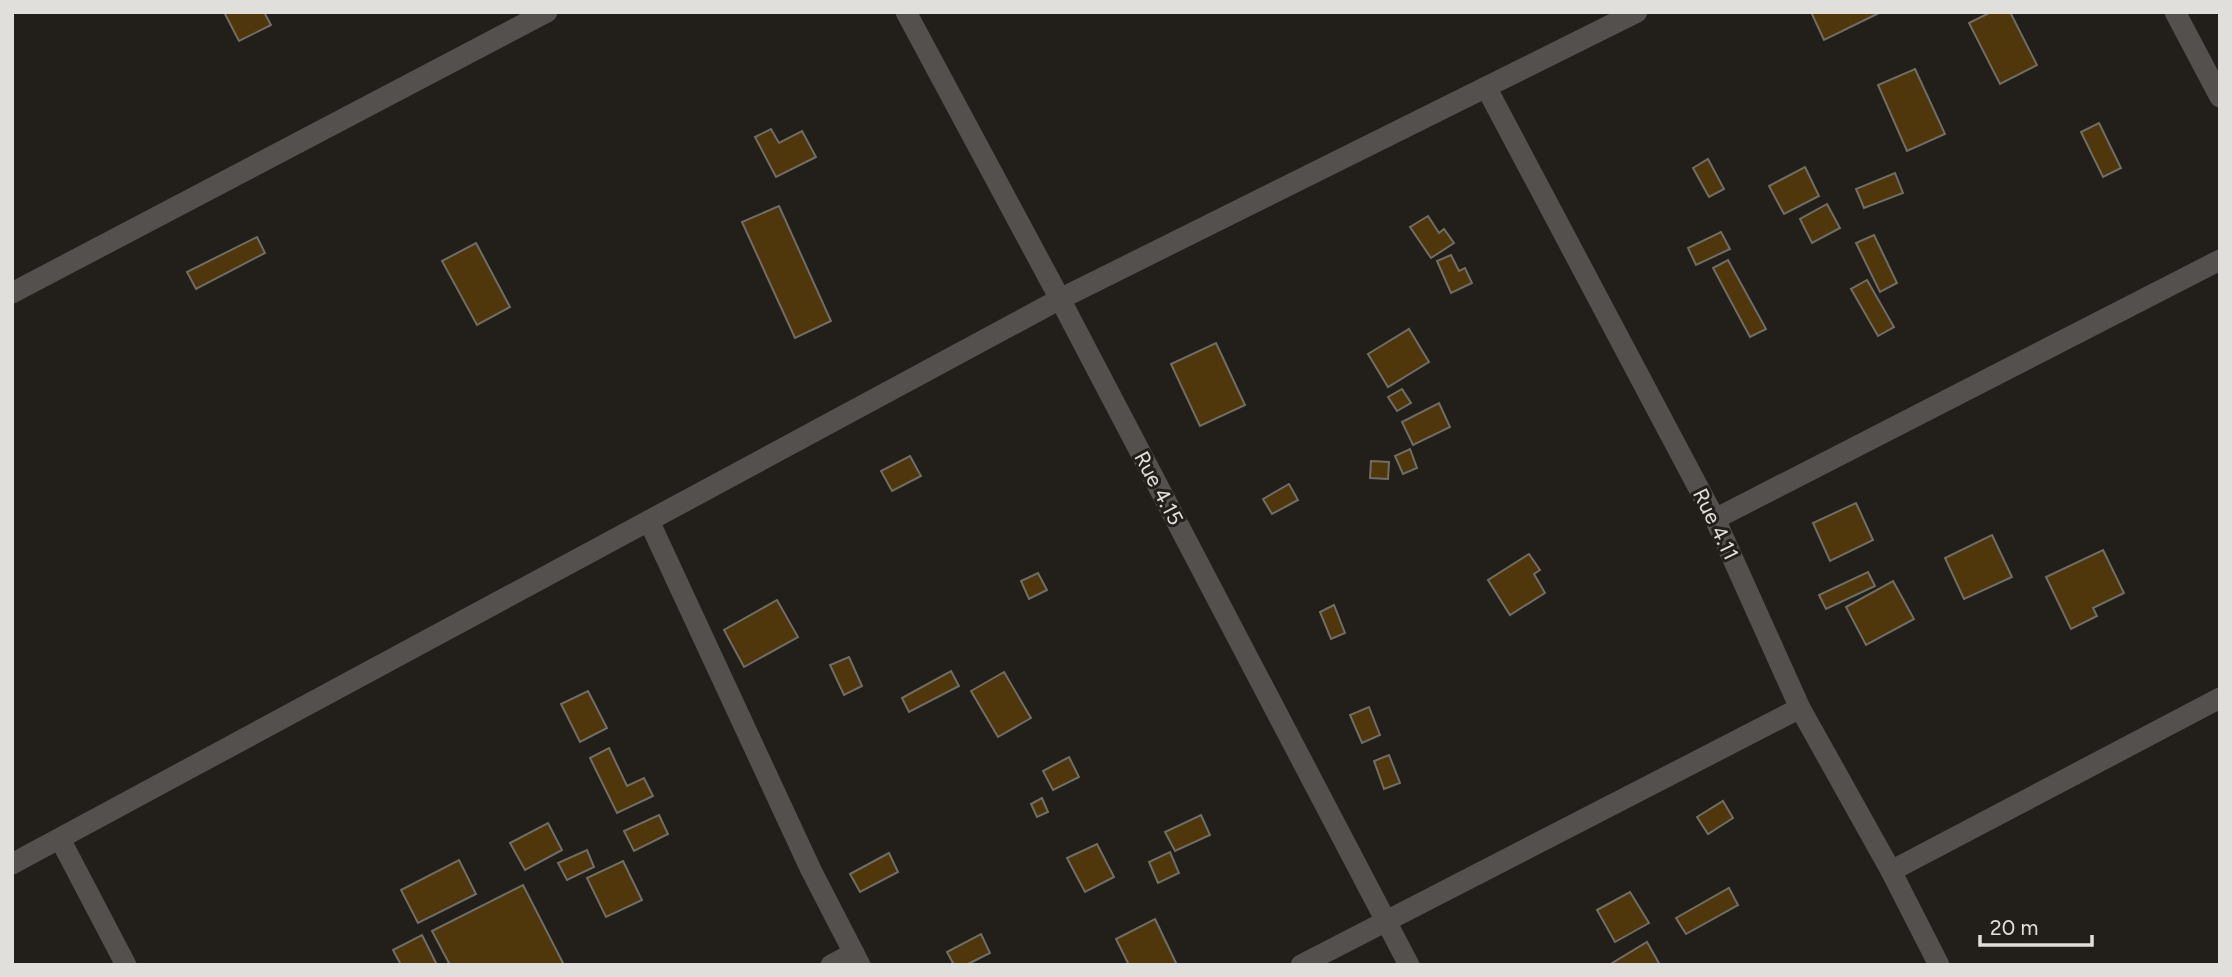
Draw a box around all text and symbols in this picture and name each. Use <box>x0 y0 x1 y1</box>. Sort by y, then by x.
street label: Rue 4.15 <box>1129 447 1189 529</box>
street label: Rue 4.11 <box>1688 484 1744 564</box>
scale bar <box>1980 904 2092 948</box>
text: 20 m <box>1990 915 2038 940</box>

